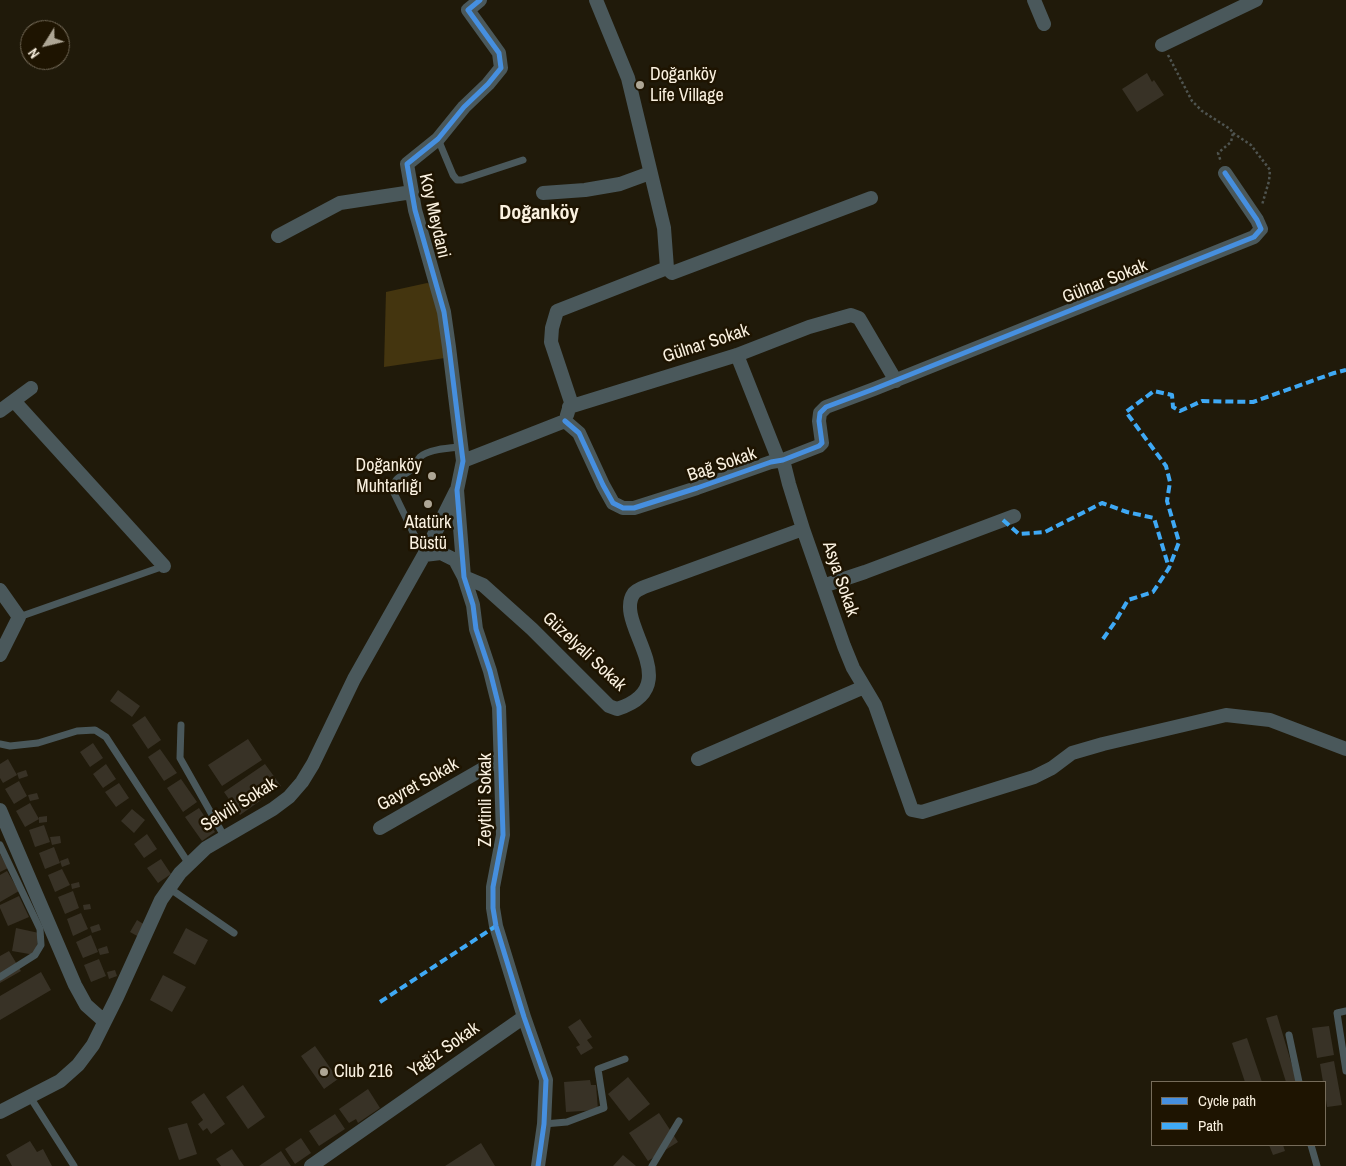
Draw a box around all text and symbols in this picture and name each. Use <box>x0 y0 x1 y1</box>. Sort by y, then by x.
north arrow <box>20 20 70 70</box>
text: N <box>24 45 43 62</box>
place label: Doğanköy Life Village <box>650 64 724 106</box>
marker: Doğanköy Life Village <box>634 79 646 91</box>
street label: Koy Meydani <box>414 172 454 260</box>
district label: Doğanköy <box>499 202 579 226</box>
street label: Gülnar Sokak <box>1059 255 1151 309</box>
street label: Gülnar Sokak <box>660 320 752 368</box>
street label: Bağ Sokak <box>685 443 759 487</box>
place label: Doğanköy Muhtarlığı <box>356 455 422 498</box>
marker: Doğanköy Muhtarlığı <box>426 470 438 482</box>
marker: Atatürk Büstü <box>422 498 434 510</box>
place label: Atatürk Büstü <box>405 512 451 554</box>
street label: Asya Sokak <box>817 539 863 619</box>
street label: Güzelyali Sokak <box>538 608 630 696</box>
street label: Zeytinli Sokak <box>475 753 497 847</box>
street label: Gayret Sokak <box>374 754 462 816</box>
street label: Selvili Sokak <box>197 773 281 837</box>
street label: Yağiz Sokak <box>404 1018 484 1082</box>
place label: Club 216 <box>334 1061 393 1083</box>
marker: Club 216 <box>318 1066 330 1078</box>
legend <box>1151 1081 1326 1146</box>
text: Cycle path <box>1198 1090 1256 1111</box>
text: Path <box>1198 1115 1223 1136</box>

